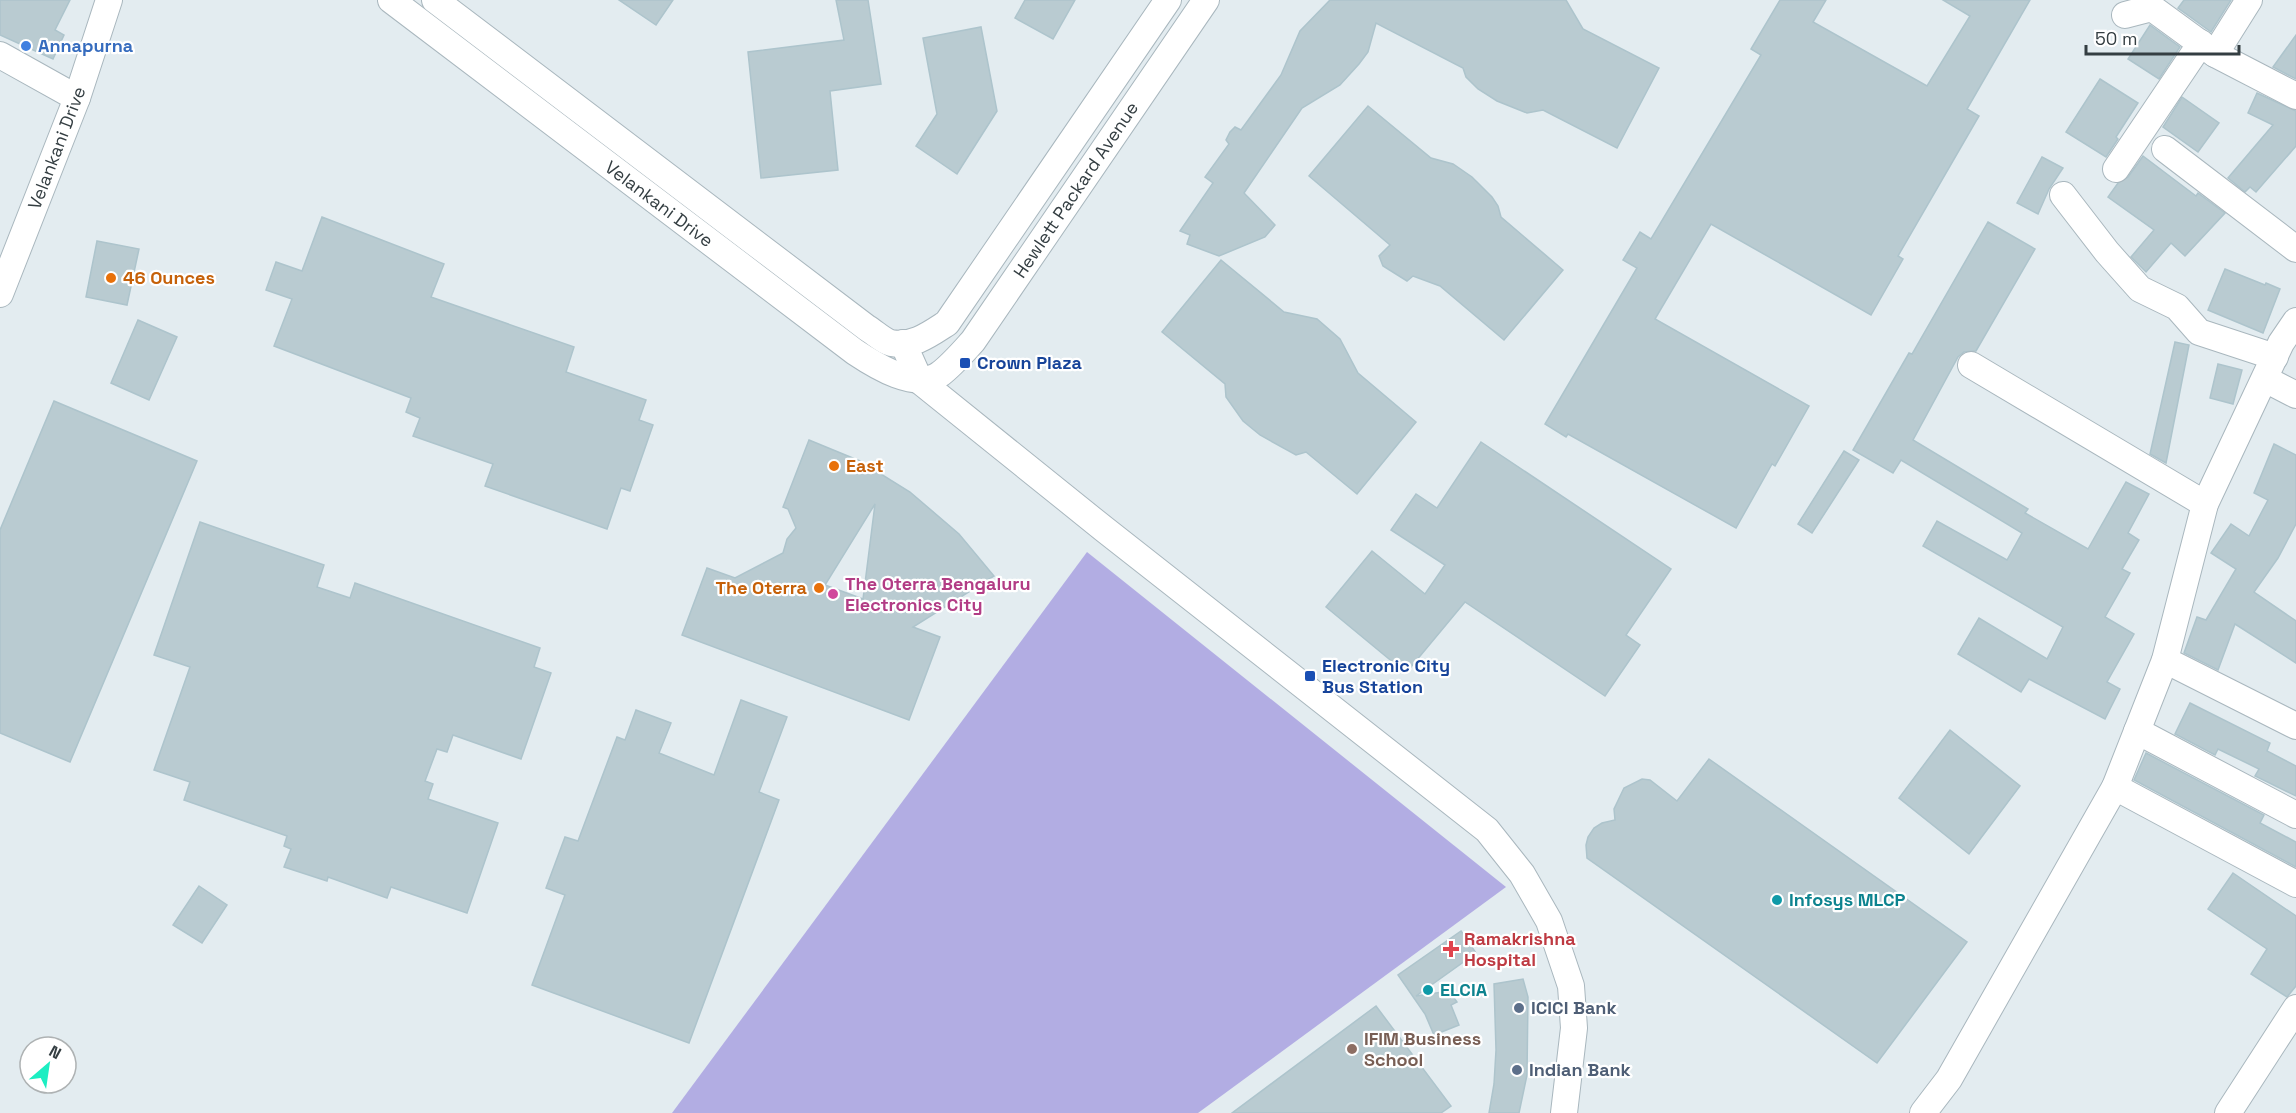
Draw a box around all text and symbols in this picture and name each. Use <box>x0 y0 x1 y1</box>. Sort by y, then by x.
scale bar <box>2086 18 2239 56</box>
text: 50 m <box>2095 27 2137 50</box>
place label: Annapurna <box>38 34 134 57</box>
marker: Annapurna <box>19 39 33 53</box>
street label: Velankani Drive <box>23 83 91 213</box>
street label: Hewlett Packard Avenue <box>1008 97 1143 282</box>
street label: Velankani Drive <box>600 155 718 252</box>
place label: 46 Ounces <box>123 266 215 289</box>
marker: 46 Ounces <box>104 271 118 285</box>
place label: Crown Plaza <box>977 351 1083 374</box>
marker: Crown Plaza <box>958 356 972 370</box>
place label: East <box>846 454 884 477</box>
marker: East <box>827 459 841 473</box>
place label: The Oterra Bengaluru Electronics City <box>845 572 1031 616</box>
place label: The Oterra <box>715 576 808 599</box>
marker: The Oterra <box>812 581 826 595</box>
marker: The Oterra Bengaluru Electronics City <box>826 587 840 601</box>
place label: Electronic City Bus Station <box>1322 654 1450 698</box>
marker: Electronic City Bus Station <box>1303 669 1317 683</box>
place label: Infosys MLCP <box>1789 888 1905 911</box>
marker: Infosys MLCP <box>1770 893 1784 907</box>
place label: Ramakrishna Hospital <box>1464 927 1576 971</box>
marker: Ramakrishna Hospital <box>1442 940 1460 958</box>
place label: ELCIA <box>1440 978 1488 1001</box>
marker: ELCIA <box>1421 983 1435 997</box>
place label: ICICI Bank <box>1531 996 1617 1019</box>
marker: ICICI Bank <box>1512 1001 1526 1015</box>
place label: IFIM Business School <box>1364 1027 1481 1071</box>
north arrow <box>18 1035 78 1095</box>
text: N <box>45 1041 65 1064</box>
marker: IFIM Business School <box>1345 1042 1359 1056</box>
place label: Indian Bank <box>1529 1058 1631 1081</box>
marker: Indian Bank <box>1510 1063 1524 1077</box>

